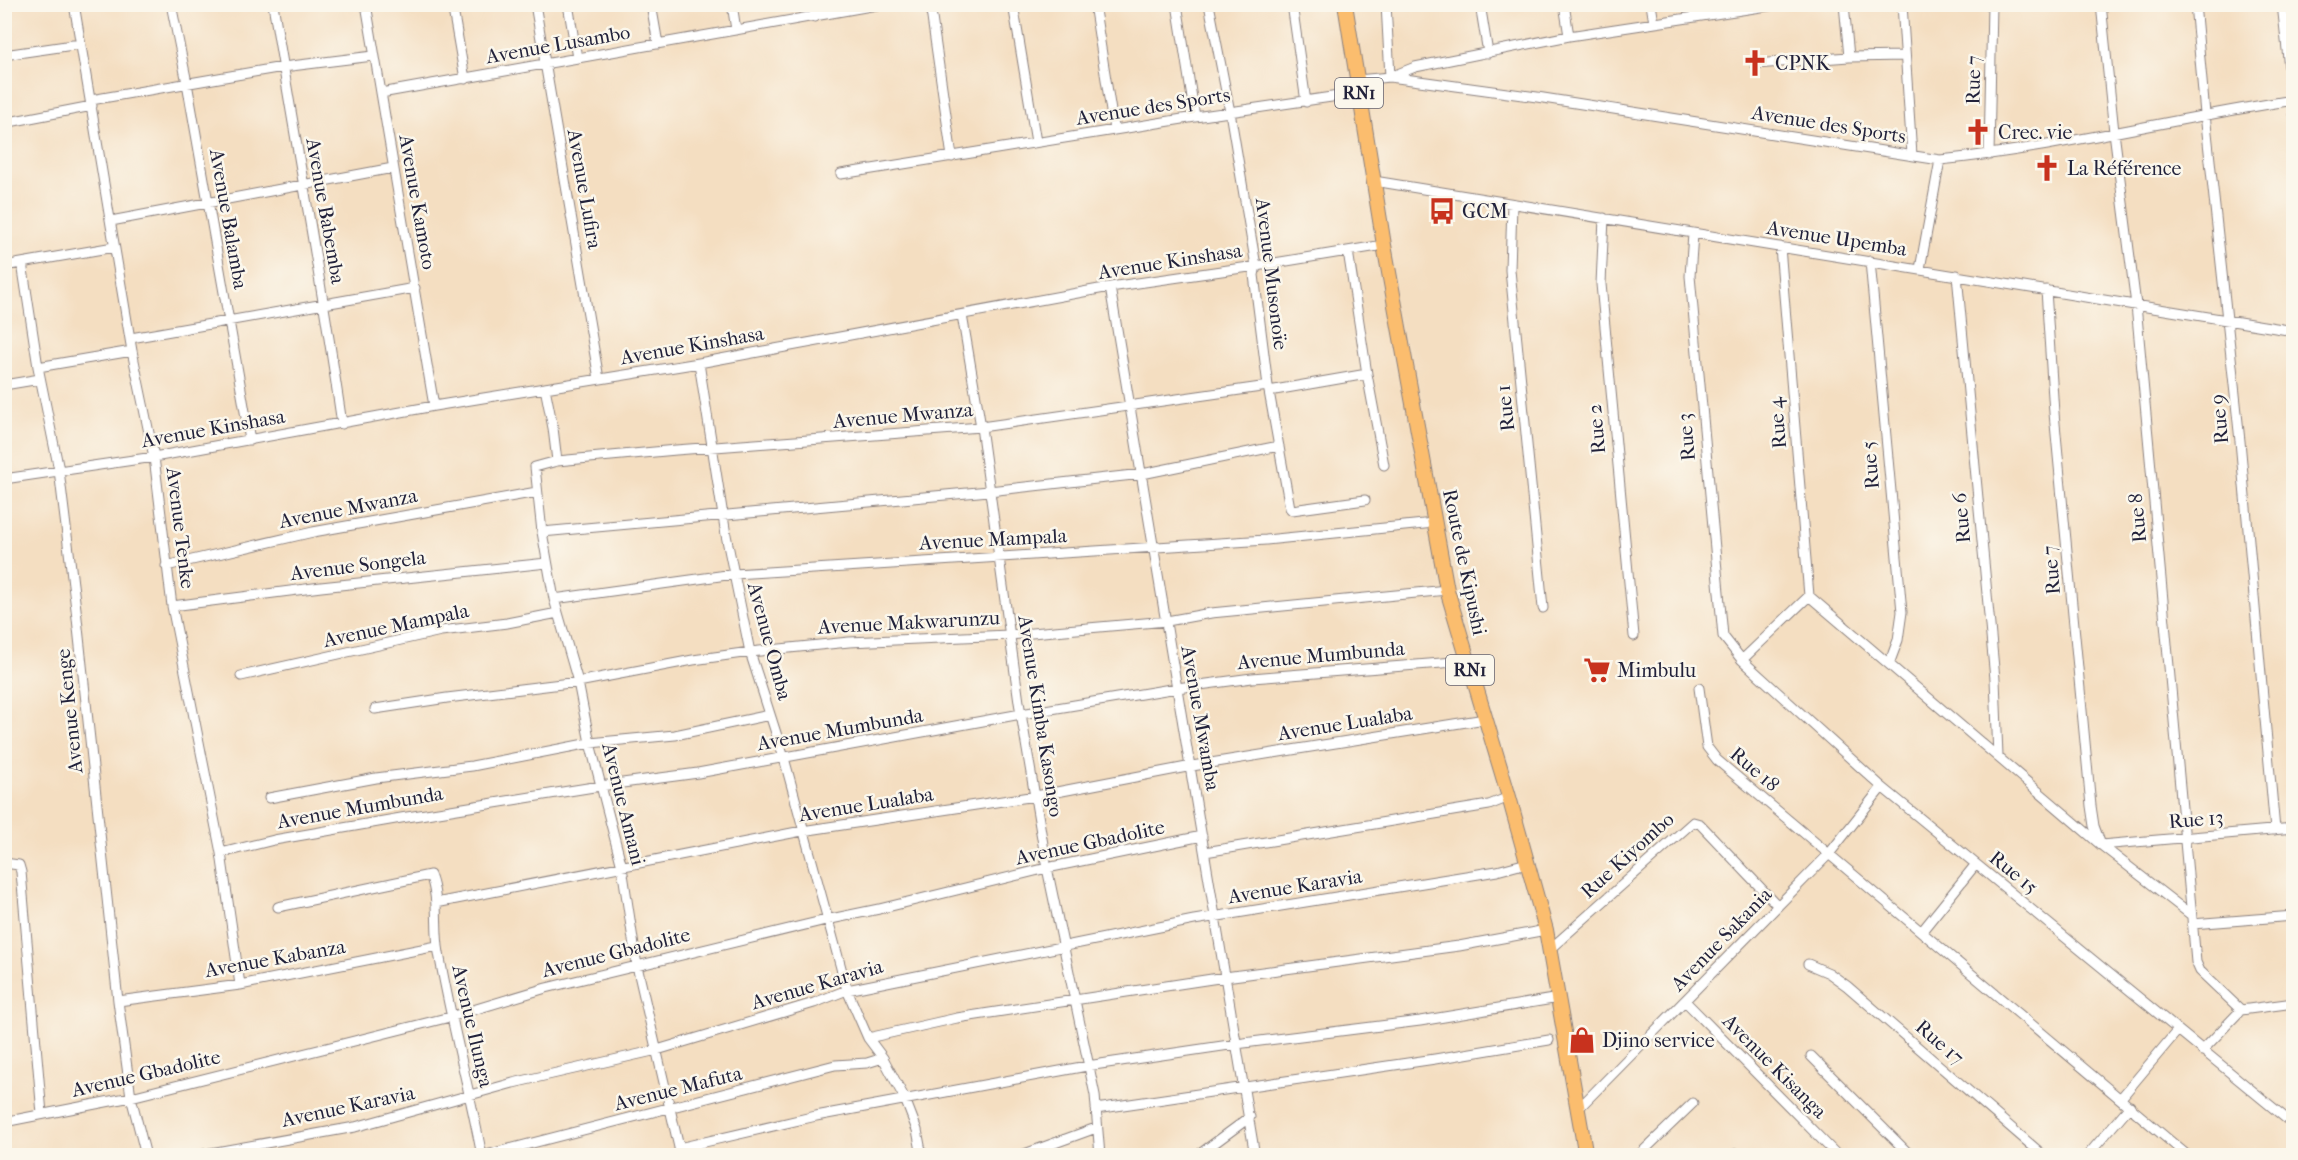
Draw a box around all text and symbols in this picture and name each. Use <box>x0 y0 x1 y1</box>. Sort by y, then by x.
street label: Avenue Lusambo <box>483 20 632 69</box>
church icon: CPNK <box>1740 48 1770 78</box>
place label: CPNK <box>1775 52 1832 75</box>
street label: Rue 7 <box>1962 55 1985 105</box>
road number: RN1 <box>1335 78 1383 108</box>
street label: Avenue des Sports <box>1073 83 1232 130</box>
street label: Avenue des Sports <box>1749 101 1908 148</box>
church icon: Crec. vie <box>1963 117 1993 147</box>
place label: Crec. vie <box>1998 121 2072 144</box>
street label: Avenue Lufira <box>562 126 606 251</box>
street label: Avenue Kamoto <box>394 132 441 271</box>
street label: Avenue Babemba <box>301 135 350 287</box>
street label: Avenue Balamba <box>205 146 252 292</box>
church icon: La Référence <box>2032 153 2062 183</box>
place label: La Référence <box>2067 157 2182 180</box>
street label: Avenue Musonoïe <box>1251 196 1292 351</box>
bus stop icon: GCM <box>1427 196 1457 226</box>
place label: GCM <box>1462 200 1508 223</box>
street label: Avenue Upemba <box>1764 216 1909 261</box>
street label: Avenue Kinshasa <box>1096 239 1244 284</box>
street label: Avenue Kinshasa <box>618 321 766 370</box>
street label: Rue 1 <box>1492 383 1519 432</box>
street label: Rue 9 <box>2206 393 2233 445</box>
street label: Rue 4 <box>1764 395 1791 450</box>
street label: Avenue Mwanza <box>831 398 975 433</box>
street label: Rue 2 <box>1583 403 1610 455</box>
street label: Avenue Kinshasa <box>139 404 287 453</box>
street label: Rue 3 <box>1673 412 1700 462</box>
street label: Rue 5 <box>1857 440 1884 490</box>
street label: Avenue Tenke <box>162 465 199 590</box>
street label: Avenue Mwanza <box>276 484 420 533</box>
street label: Route de Kipushi <box>1438 487 1491 637</box>
street label: Rue 6 <box>1948 492 1975 544</box>
street label: Rue 8 <box>2124 492 2151 544</box>
street label: Avenue Mampala <box>918 524 1068 555</box>
street label: Rue 7 <box>2038 544 2065 595</box>
street label: Avenue Songela <box>288 546 428 585</box>
street label: Avenue Omba <box>742 579 796 703</box>
street label: Avenue Mampala <box>320 599 472 652</box>
street label: Avenue Makwarunzu <box>816 606 1001 639</box>
street label: Avenue Kimba Kasongo <box>1013 613 1068 818</box>
street label: Avenue Mumbunda <box>1235 637 1407 674</box>
street label: Avenue Mwamba <box>1176 643 1225 793</box>
street label: Avenue Kenge <box>52 647 88 775</box>
road number: RN1 <box>1446 655 1494 685</box>
supermarket icon: Mimbulu <box>1582 655 1612 685</box>
place label: Mimbulu <box>1617 659 1697 682</box>
street label: Avenue Lualaba <box>1275 701 1415 746</box>
street label: Avenue Mumbunda <box>754 703 926 756</box>
street label: Avenue Amani <box>597 740 650 868</box>
street label: Rue 18 <box>1726 742 1784 796</box>
street label: Avenue Mumbunda <box>274 781 446 834</box>
street label: Avenue Lualaba <box>796 782 936 827</box>
street label: Rue 13 <box>2168 806 2224 833</box>
street label: Rue Kiyombo <box>1576 808 1679 903</box>
street label: Avenue Gbadolite <box>1012 815 1167 870</box>
street label: Rue 15 <box>1985 846 2042 899</box>
street label: Avenue Karavia <box>1225 864 1364 909</box>
street label: Avenue Sakania <box>1666 882 1777 996</box>
street label: Avenue Gbadolite <box>539 923 693 982</box>
street label: Avenue Kabanza <box>202 935 348 982</box>
street label: Avenue Karavia <box>748 955 886 1014</box>
street label: Avenue Ilunga <box>447 962 498 1090</box>
street label: Avenue Kisanga <box>1717 1009 1832 1124</box>
street label: Rue 17 <box>1911 1015 1969 1070</box>
shop icon: Djino service <box>1567 1025 1597 1055</box>
place label: Djino service <box>1602 1029 1715 1052</box>
street label: Avenue Gbadolite <box>69 1045 223 1102</box>
street label: Avenue Mafuta <box>611 1061 745 1116</box>
street label: Avenue Karavia <box>278 1081 417 1132</box>

